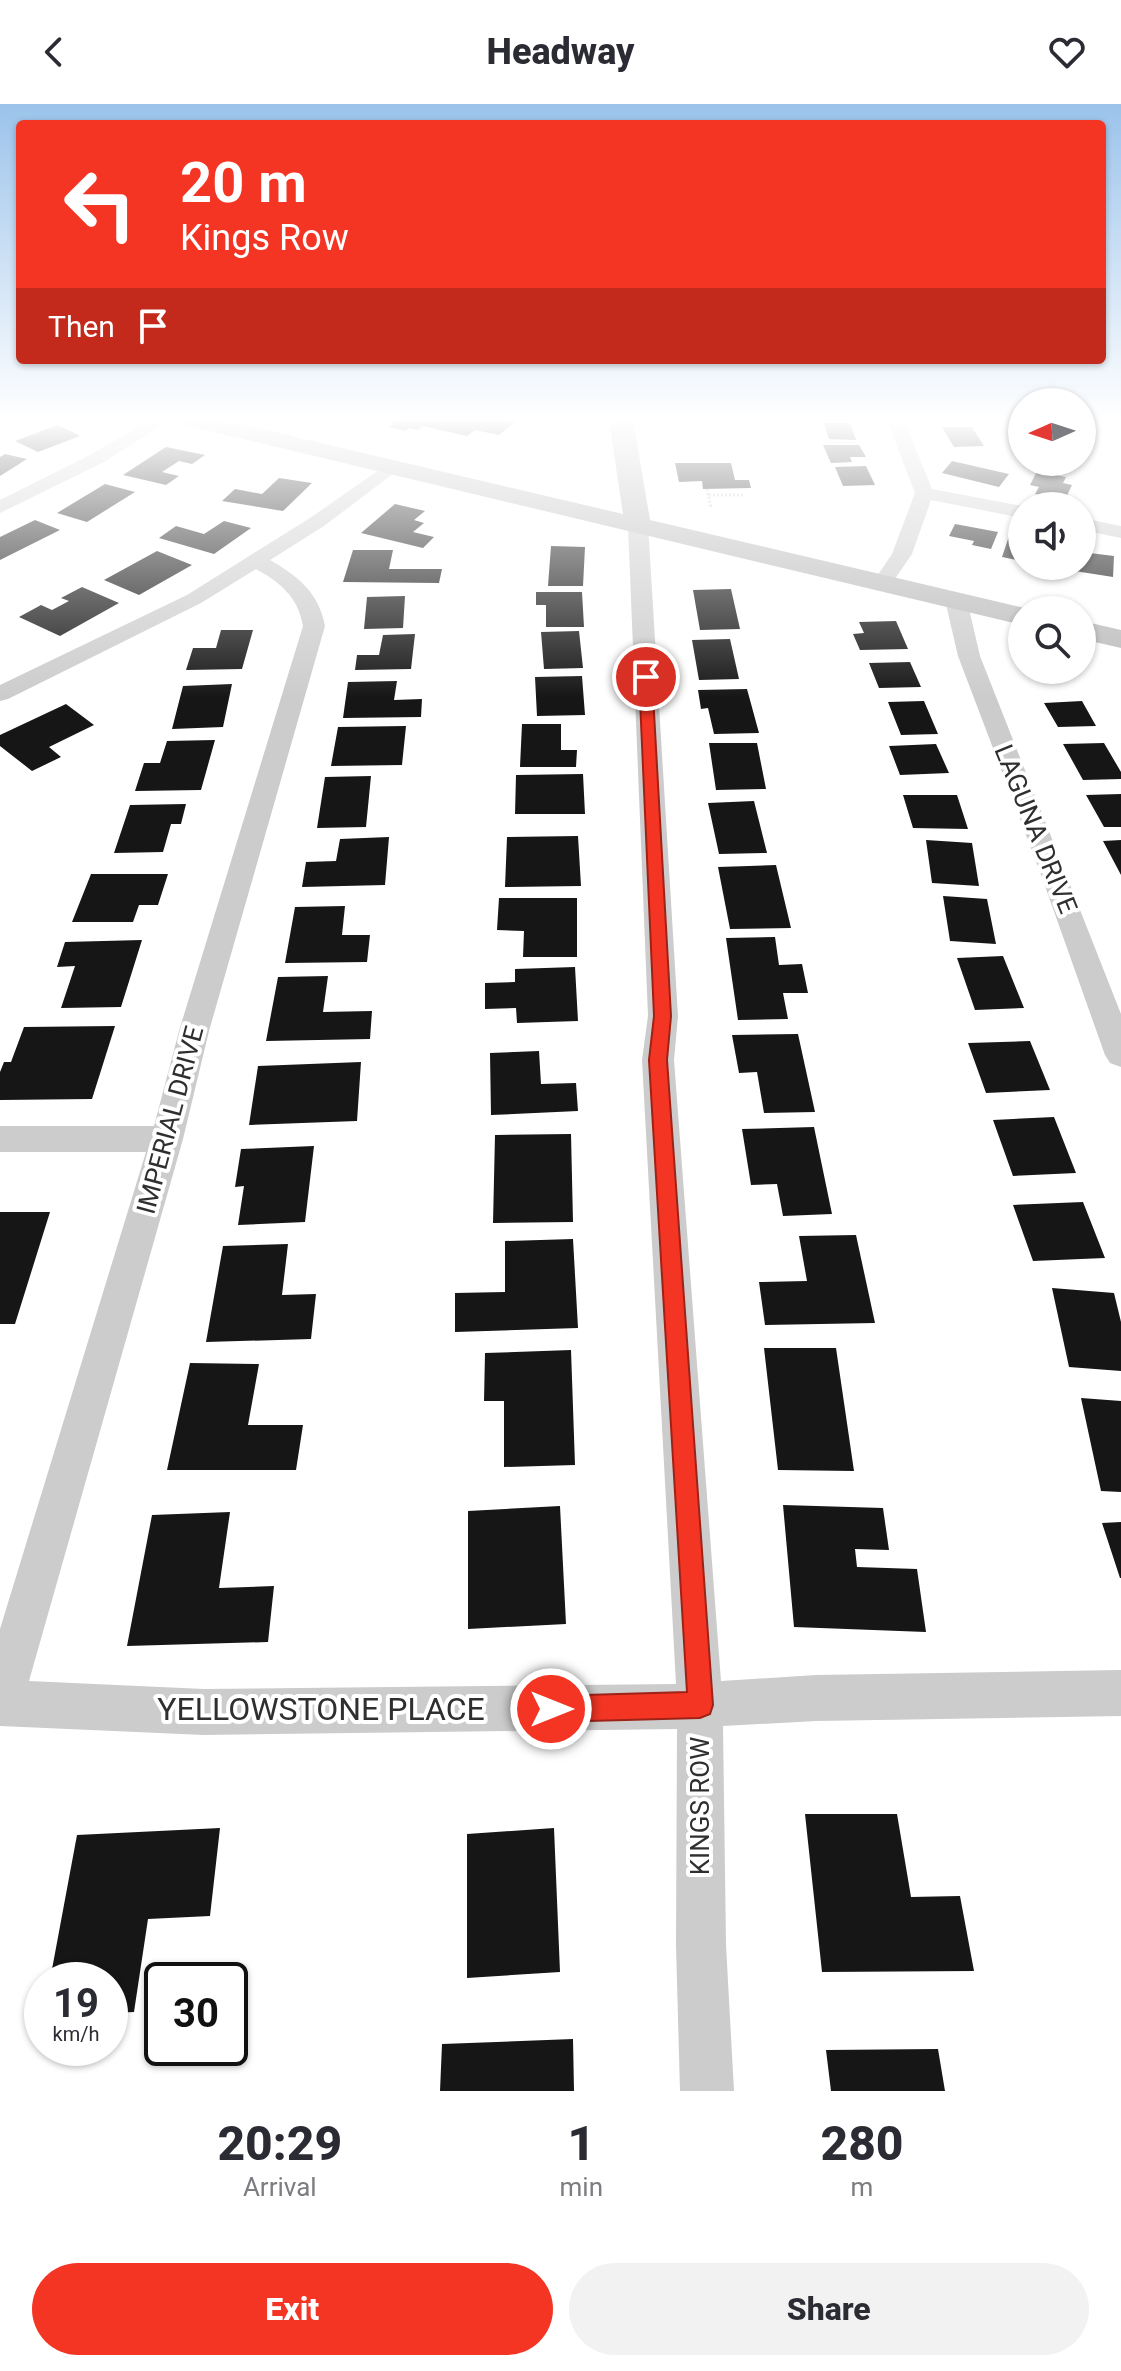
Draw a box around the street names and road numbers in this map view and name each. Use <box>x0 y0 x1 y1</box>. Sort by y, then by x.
street label: LAGUNA DRIVE <box>989 740 1083 918</box>
street label: IMPERIAL DRIVE <box>131 1023 209 1217</box>
street label: YELLOWSTONE PLACE <box>157 1690 485 1728</box>
street label: KINGS ROW <box>685 1737 715 1875</box>

